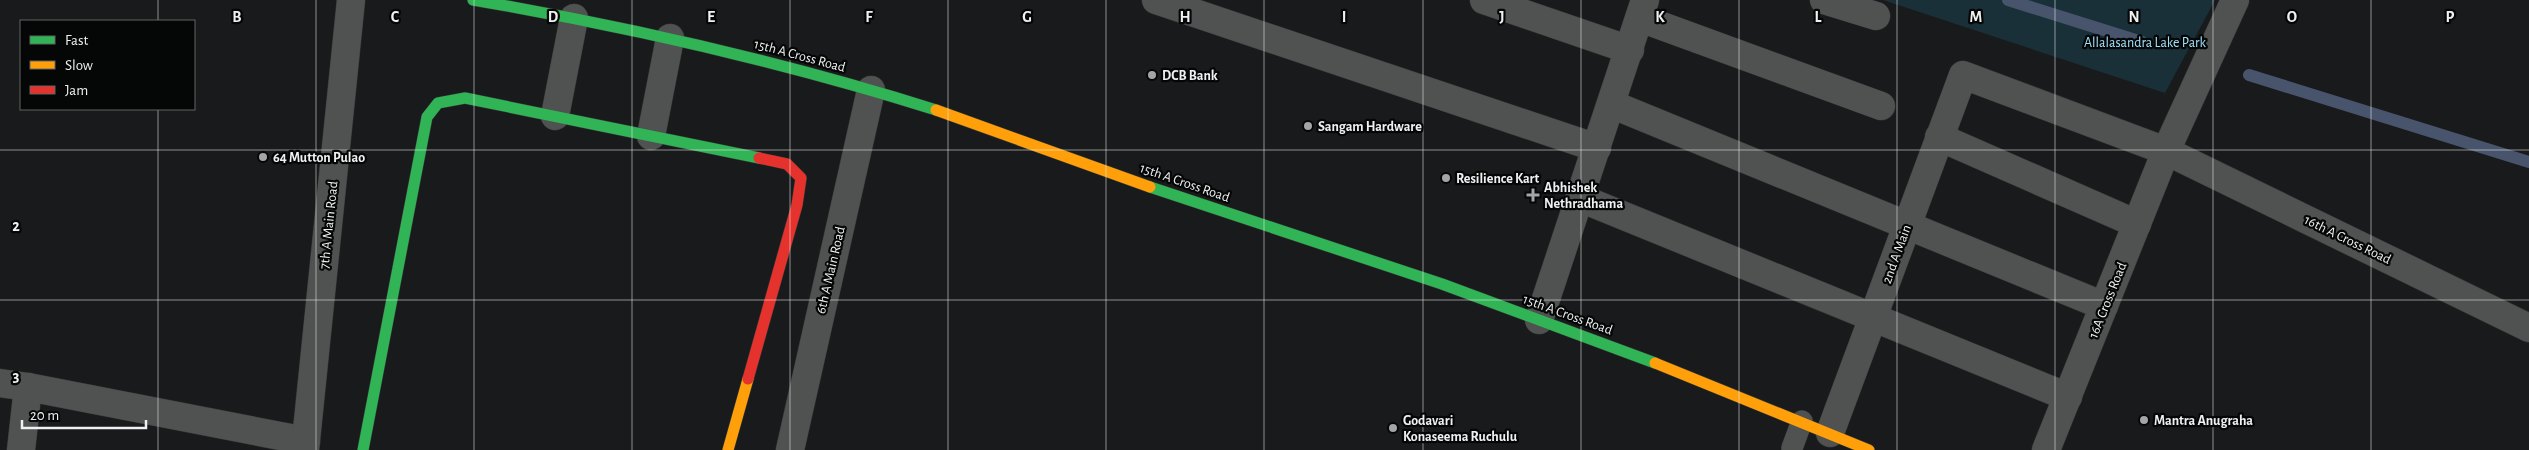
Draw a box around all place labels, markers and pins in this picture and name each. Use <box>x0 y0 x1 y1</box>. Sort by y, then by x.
marker: DCB Bank <box>1146 69 1158 81</box>
place label: DCB Bank <box>1162 69 1218 83</box>
marker: Sangam Hardware <box>1302 120 1314 132</box>
place label: Sangam Hardware <box>1318 120 1422 134</box>
marker: 64 Mutton Pulao <box>257 151 269 163</box>
place label: 64 Mutton Pulao <box>273 151 365 165</box>
marker: Resilience Kart <box>1440 172 1452 184</box>
place label: Resilience Kart <box>1456 172 1540 186</box>
place label: Abhishek Nethradhama <box>1544 181 1623 211</box>
marker: Abhishek Nethradhama <box>1526 188 1540 202</box>
place label: Godavari Konaseema Ruchulu <box>1403 414 1518 444</box>
marker: Mantra Anugraha <box>2138 414 2150 426</box>
place label: Mantra Anugraha <box>2154 414 2253 428</box>
marker: Godavari Konaseema Ruchulu <box>1387 422 1399 434</box>

